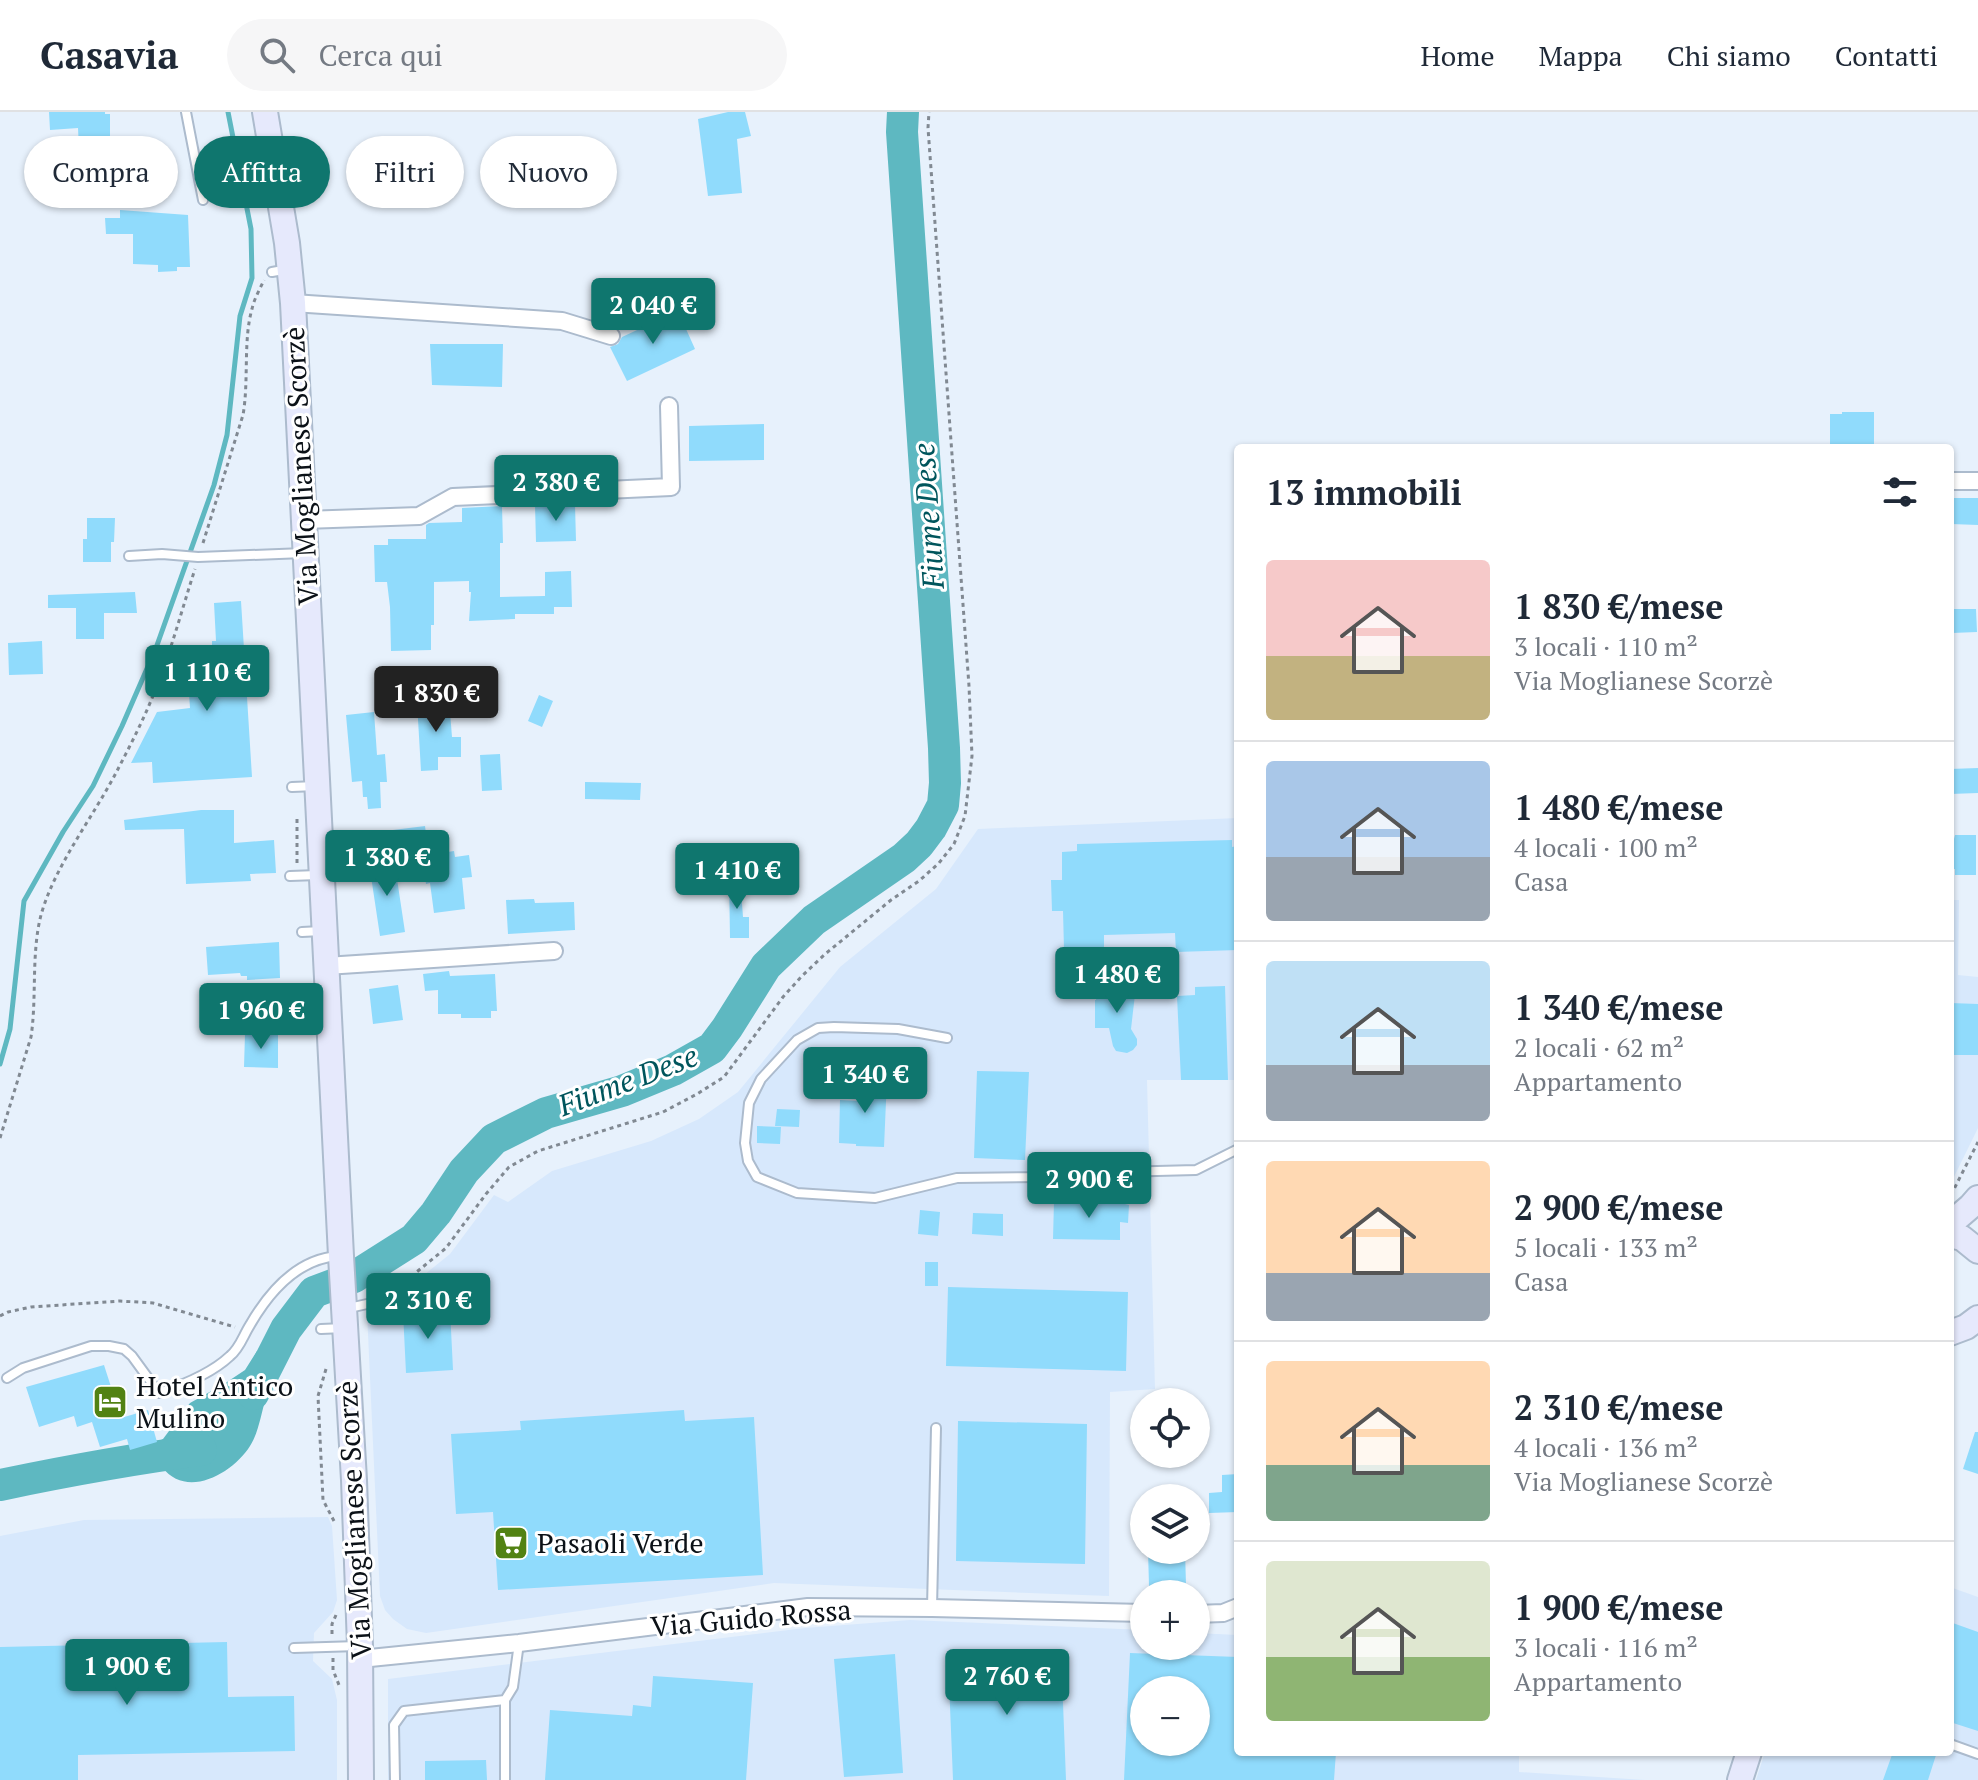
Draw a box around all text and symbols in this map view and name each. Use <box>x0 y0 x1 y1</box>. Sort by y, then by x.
search box <box>227 19 787 91</box>
text: Casavia <box>40 30 179 80</box>
icon: search <box>255 33 299 77</box>
text: Cerca qui <box>319 35 443 75</box>
text: Home <box>1420 37 1495 74</box>
text: Mappa <box>1539 37 1623 74</box>
text: Chi siamo <box>1667 37 1791 74</box>
text: Contatti <box>1835 37 1938 74</box>
chip: Compra <box>24 136 178 208</box>
chip: Affitta <box>194 136 330 208</box>
chip: Filtri <box>346 136 464 208</box>
chip: Nuovo <box>480 136 617 208</box>
pin: 2 040 € <box>579 278 727 346</box>
text: 2 040 € <box>609 287 697 321</box>
street label: Via Moglianese Scorzè <box>275 326 326 606</box>
water label: Fiume Dese <box>903 441 953 591</box>
pin: 2 380 € <box>482 455 630 523</box>
text: 2 380 € <box>512 464 600 498</box>
text: 13 immobili <box>1266 470 1462 515</box>
icon: filters <box>1878 470 1922 514</box>
text: 1 830 €/mese <box>1514 584 1723 629</box>
icon: home <box>1330 592 1426 688</box>
text: 3 locali · 110 m² <box>1514 629 1698 663</box>
pin: 1 110 € <box>133 645 281 713</box>
text: 1 110 € <box>163 654 251 688</box>
text: Via Moglianese Scorzè <box>1514 663 1773 697</box>
pin: 1 830 € <box>362 666 510 734</box>
text: 1 830 € <box>392 675 480 709</box>
text: 1 480 €/mese <box>1514 785 1723 830</box>
icon: home <box>1330 793 1426 889</box>
pin: 1 380 € <box>313 830 461 898</box>
text: 4 locali · 100 m² <box>1514 830 1698 864</box>
text: 1 380 € <box>343 839 431 873</box>
pin: 1 410 € <box>663 843 811 911</box>
text: 1 410 € <box>693 852 781 886</box>
text: Casa <box>1514 864 1568 898</box>
pin: 1 480 € <box>1043 947 1191 1015</box>
text: 1 480 € <box>1073 956 1161 990</box>
pin: 1 960 € <box>187 983 335 1051</box>
text: 1 340 €/mese <box>1514 985 1723 1030</box>
text: 1 960 € <box>217 992 305 1026</box>
icon: home <box>1330 993 1426 1089</box>
text: 2 locali · 62 m² <box>1514 1030 1684 1064</box>
water label: Fiume Dese <box>551 1035 703 1125</box>
pin: 1 340 € <box>791 1047 939 1115</box>
text: 1 340 € <box>821 1056 909 1090</box>
text: Appartamento <box>1514 1064 1682 1098</box>
pin: 2 900 € <box>1015 1152 1163 1220</box>
text: 2 900 € <box>1045 1161 1133 1195</box>
text: 2 900 €/mese <box>1514 1185 1723 1230</box>
icon: home <box>1330 1193 1426 1289</box>
text: 5 locali · 133 m² <box>1514 1230 1698 1264</box>
text: Casa <box>1514 1264 1568 1298</box>
pin: 2 310 € <box>354 1273 502 1341</box>
text: 2 310 € <box>384 1282 472 1316</box>
place label: Hotel Antico Mulino <box>136 1367 293 1436</box>
street label: Via Moglianese Scorzè <box>328 1380 379 1660</box>
hotel icon: Hotel Antico Mulino <box>91 1383 129 1421</box>
text: 2 310 €/mese <box>1514 1385 1723 1430</box>
map controls <box>1130 1388 1210 1756</box>
button: locate <box>1130 1388 1210 1468</box>
icon: home <box>1330 1393 1426 1489</box>
text: 4 locali · 136 m² <box>1514 1430 1698 1464</box>
text: Via Moglianese Scorzè <box>1514 1464 1773 1498</box>
button: layers <box>1130 1484 1210 1564</box>
supermarket icon: Pasaoli Verde <box>492 1524 530 1562</box>
place label: Pasaoli Verde <box>537 1524 703 1561</box>
button: + <box>1130 1580 1210 1660</box>
text: 1 900 €/mese <box>1514 1585 1723 1630</box>
street label: Via Guido Rossa <box>649 1590 853 1645</box>
icon: home <box>1330 1593 1426 1689</box>
text: 3 locali · 116 m² <box>1514 1630 1698 1664</box>
pin: 1 900 € <box>53 1639 201 1707</box>
text: 1 900 € <box>83 1648 171 1682</box>
pin: 2 760 € <box>933 1649 1081 1717</box>
text: 2 760 € <box>963 1658 1051 1692</box>
text: Appartamento <box>1514 1664 1682 1698</box>
button: − <box>1130 1676 1210 1756</box>

